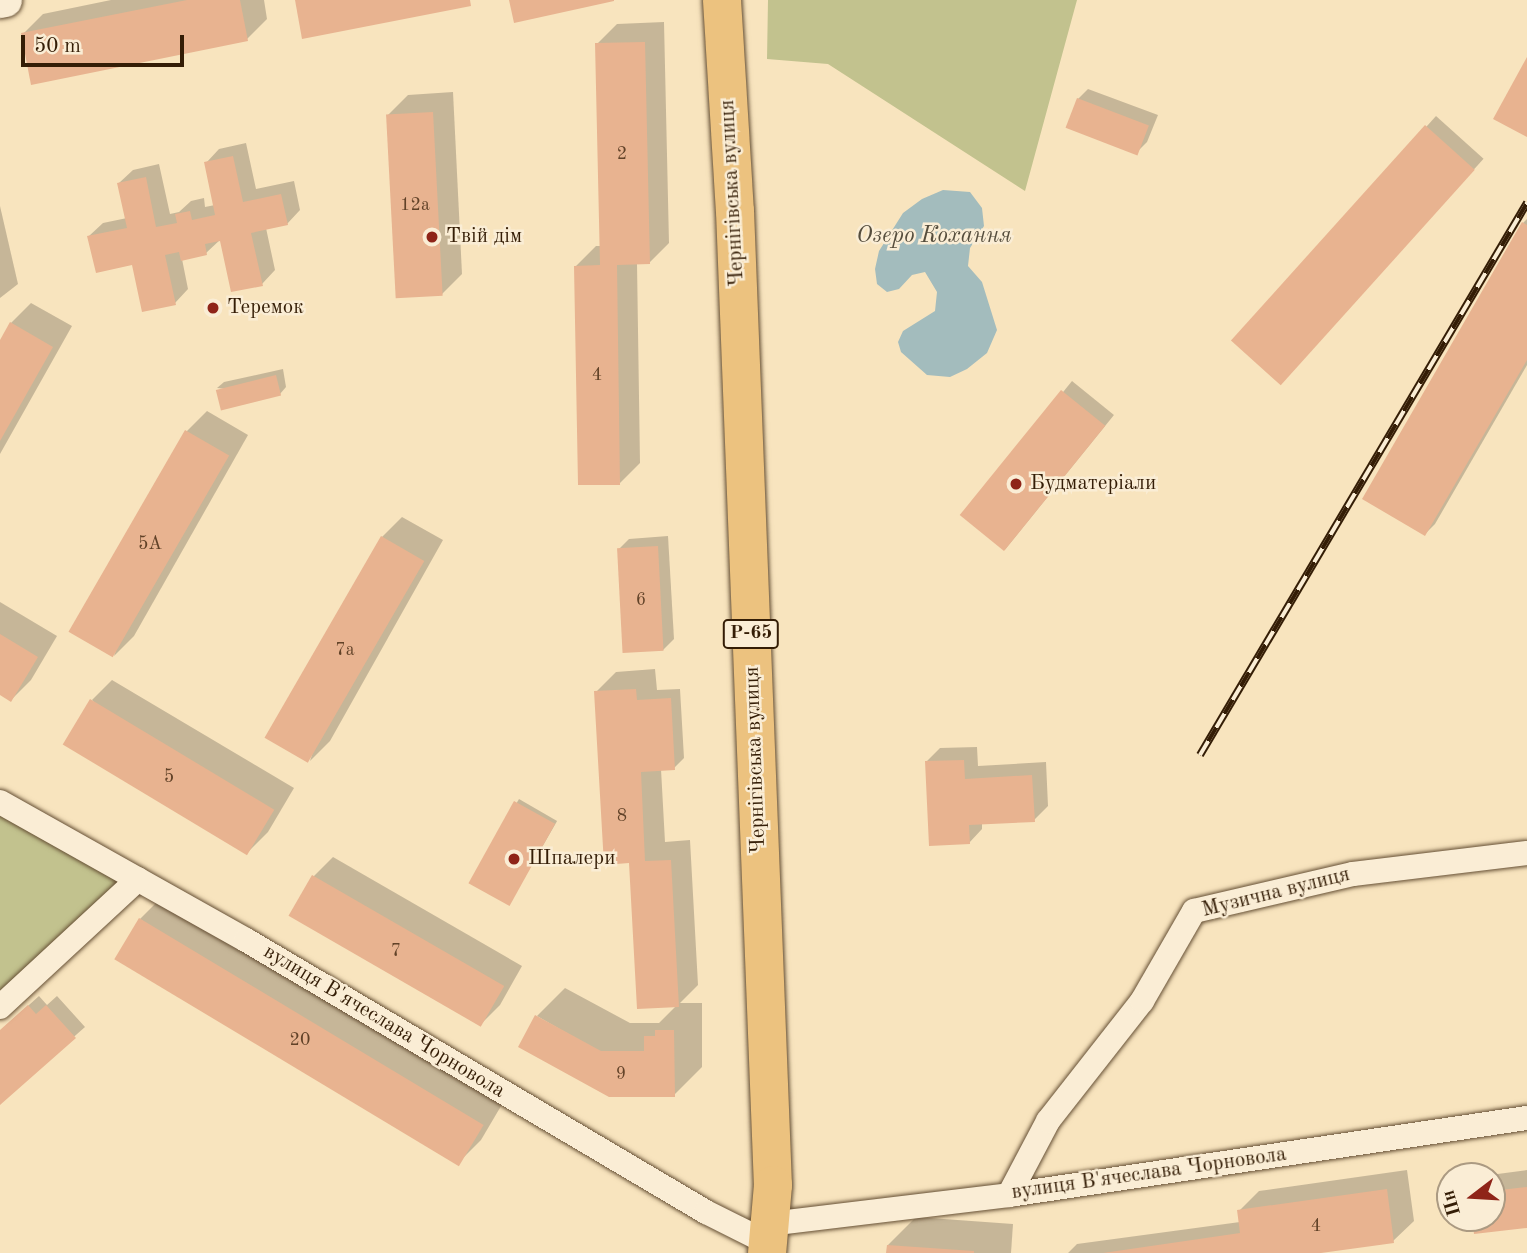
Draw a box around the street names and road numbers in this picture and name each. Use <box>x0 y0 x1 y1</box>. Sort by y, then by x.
street label: Чернігівська вулиця <box>716 99 750 287</box>
road number: Р-65 <box>721 618 781 650</box>
street label: Чернігівська вулиця <box>740 666 772 854</box>
street label: Музична вулиця <box>1199 862 1353 924</box>
street label: вулиця В'ячеслава Чорновола <box>259 940 509 1104</box>
street label: вулиця В'ячеслава Чорновола <box>1010 1142 1288 1206</box>

